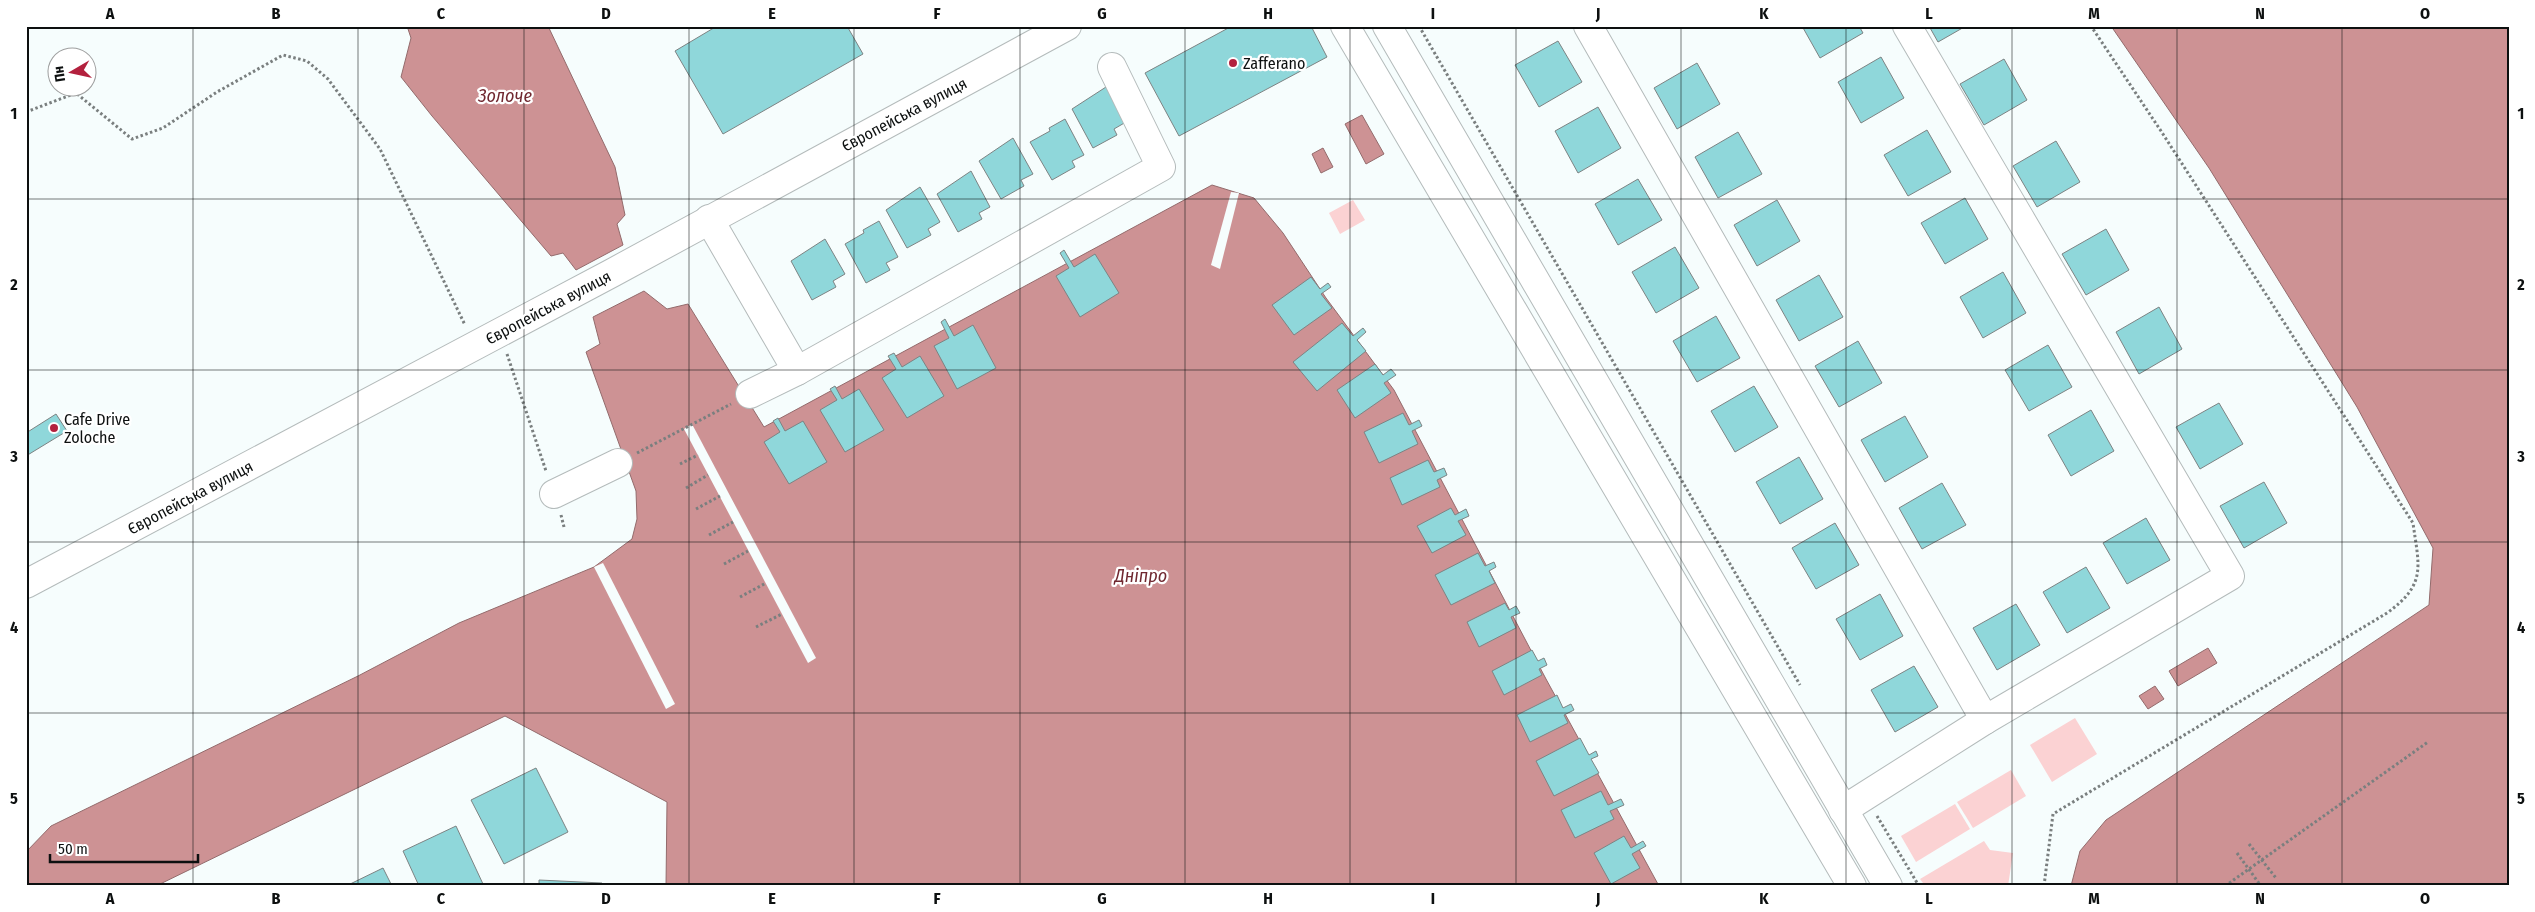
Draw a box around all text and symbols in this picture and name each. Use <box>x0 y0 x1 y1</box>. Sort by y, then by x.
text: A <box>105 4 115 23</box>
text: B <box>272 4 281 23</box>
text: C <box>437 4 446 23</box>
text: D <box>601 4 611 23</box>
text: E <box>768 4 776 23</box>
text: F <box>933 4 941 23</box>
text: G <box>1097 4 1107 23</box>
text: H <box>1263 4 1273 23</box>
text: I <box>1431 4 1435 23</box>
text: J <box>1595 4 1600 23</box>
text: K <box>1759 4 1769 23</box>
text: L <box>1925 4 1933 23</box>
text: M <box>2088 4 2100 23</box>
text: N <box>2255 4 2265 23</box>
text: O <box>2420 4 2430 23</box>
north arrow <box>48 48 98 98</box>
place label: Zafferano <box>1243 54 1305 73</box>
marker: Zafferano <box>1227 57 1239 69</box>
text: Пн <box>50 65 69 83</box>
street label: Європейська вулиця <box>838 73 970 155</box>
water label: Золоче <box>477 85 532 107</box>
text: 1 <box>11 104 17 123</box>
text: 1 <box>2518 104 2524 123</box>
street label: Європейська вулиця <box>482 266 614 348</box>
text: 2 <box>9 275 18 294</box>
text: 2 <box>2516 275 2525 294</box>
place label: Cafe Drive Zoloche <box>64 410 130 447</box>
marker: Cafe Drive Zoloche <box>48 422 60 434</box>
text: 3 <box>9 447 18 466</box>
text: 3 <box>2516 447 2525 466</box>
street label: Європейська вулиця <box>124 456 256 538</box>
water label: Дніпро <box>1113 565 1167 587</box>
text: 4 <box>10 618 18 637</box>
text: 4 <box>2517 618 2525 637</box>
text: 5 <box>10 789 18 808</box>
text: 5 <box>2517 789 2525 808</box>
scale bar <box>50 832 198 864</box>
text: 50 m <box>58 840 88 858</box>
text: A <box>105 889 115 908</box>
text: B <box>272 889 281 908</box>
text: C <box>437 889 446 908</box>
text: D <box>601 889 611 908</box>
text: E <box>768 889 776 908</box>
text: F <box>933 889 941 908</box>
text: G <box>1097 889 1107 908</box>
text: H <box>1263 889 1273 908</box>
text: I <box>1431 889 1435 908</box>
text: J <box>1595 889 1600 908</box>
text: K <box>1759 889 1769 908</box>
text: L <box>1925 889 1933 908</box>
text: M <box>2088 889 2100 908</box>
text: N <box>2255 889 2265 908</box>
text: O <box>2420 889 2430 908</box>

